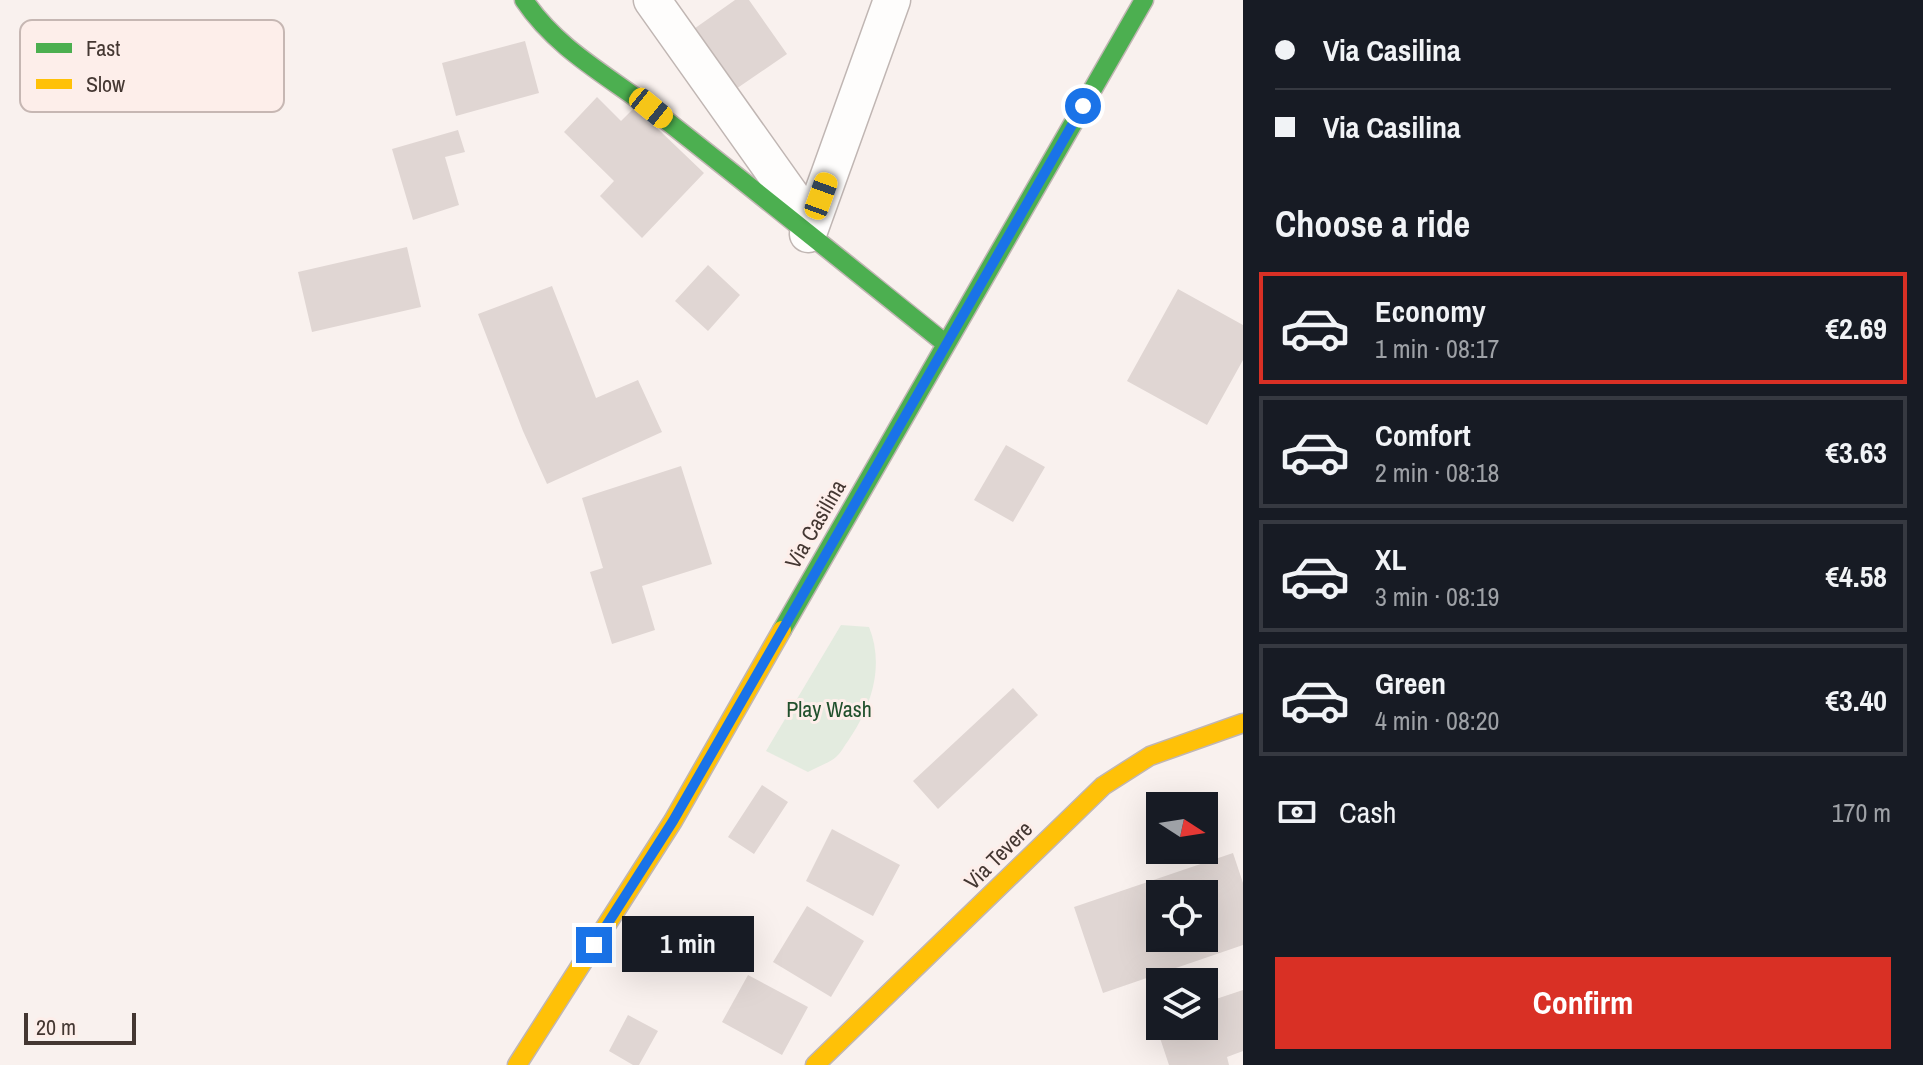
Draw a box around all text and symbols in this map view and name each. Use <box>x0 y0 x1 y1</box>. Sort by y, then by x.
legend <box>20 20 284 112</box>
text: Via Casilina <box>1323 30 1461 70</box>
text: Fast <box>86 33 120 63</box>
text: Slow <box>86 69 125 99</box>
car <box>625 84 677 132</box>
route start <box>1065 88 1101 124</box>
text: Via Casilina <box>1323 107 1461 147</box>
car <box>802 169 840 223</box>
text: Choose a ride <box>1275 200 1470 248</box>
text: Economy <box>1375 291 1486 331</box>
icon: car <box>1279 292 1351 364</box>
text: €2.69 <box>1825 308 1887 348</box>
text: 1 min · 08:17 <box>1375 331 1499 366</box>
text: Comfort <box>1375 415 1471 455</box>
icon: car <box>1279 416 1351 488</box>
text: €3.63 <box>1825 432 1887 472</box>
text: 2 min · 08:18 <box>1375 455 1499 490</box>
street label: Via Casilina <box>778 474 852 574</box>
text: XL <box>1375 539 1406 579</box>
icon: car <box>1279 540 1351 612</box>
text: €4.58 <box>1825 556 1887 596</box>
text: 3 min · 08:19 <box>1375 579 1499 614</box>
text: Green <box>1375 663 1446 703</box>
icon: car <box>1279 664 1351 736</box>
text: €3.40 <box>1825 680 1887 720</box>
park label: Play Wash <box>786 694 872 724</box>
text: 4 min · 08:20 <box>1375 703 1499 738</box>
icon: cash <box>1275 790 1319 834</box>
north arrow <box>1146 792 1218 864</box>
map controls <box>1146 792 1218 1040</box>
text: Cash <box>1339 792 1396 832</box>
text: 170 m <box>1832 795 1891 830</box>
street label: Via Tevere <box>957 814 1039 896</box>
button: locate <box>1146 880 1218 952</box>
callout: 1 min <box>622 917 754 973</box>
text: 1 min <box>660 926 716 961</box>
route end <box>576 927 612 963</box>
button: Confirm <box>1275 957 1891 1049</box>
button: layers <box>1146 968 1218 1040</box>
scale bar <box>24 1009 136 1045</box>
text: 20 m <box>36 1012 76 1042</box>

